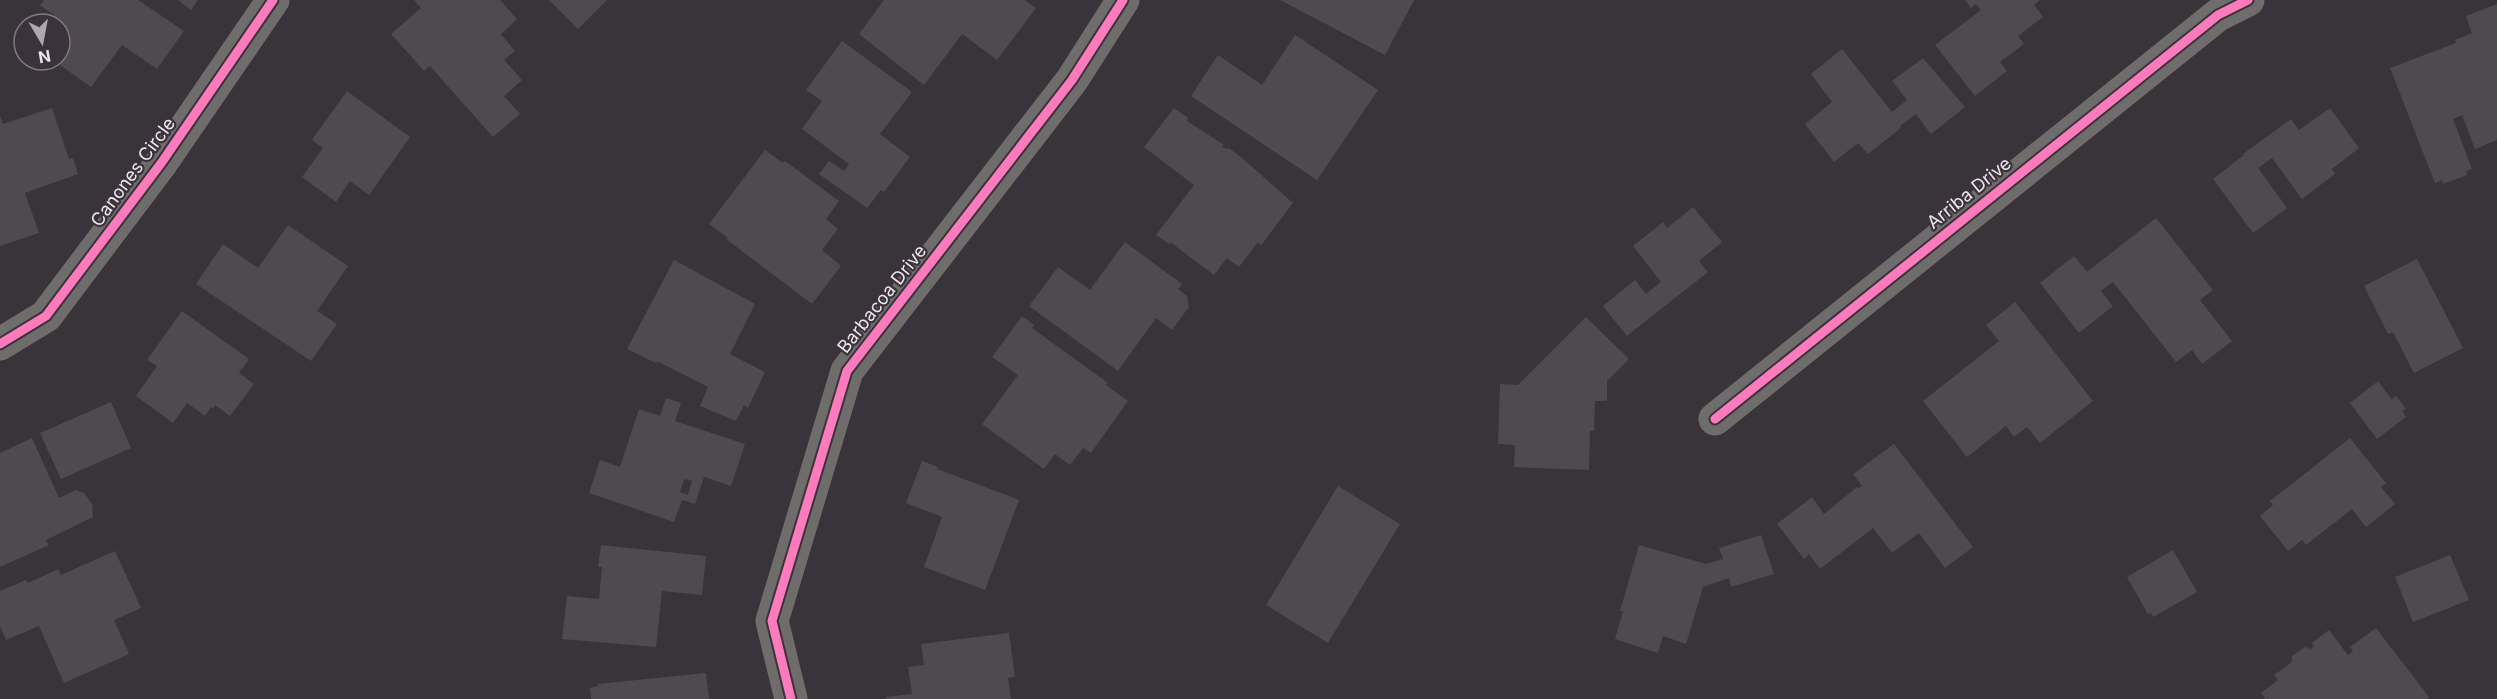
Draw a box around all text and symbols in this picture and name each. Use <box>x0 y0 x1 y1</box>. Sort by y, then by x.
north arrow <box>12 12 72 72</box>
text: N <box>37 46 52 68</box>
street label: Canones Circle <box>86 113 179 230</box>
street label: Arriba Drive <box>1922 152 2015 233</box>
street label: Barbacoa Drive <box>833 240 930 357</box>

